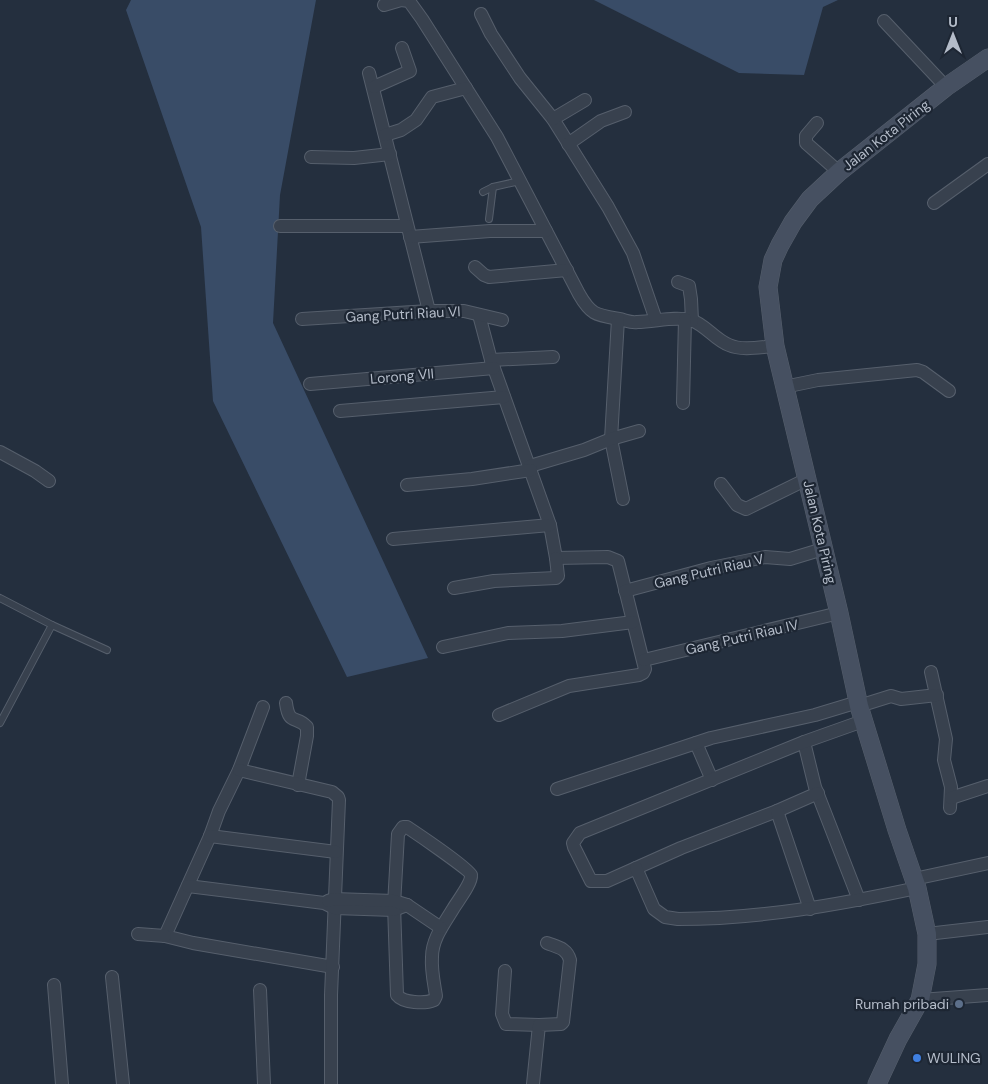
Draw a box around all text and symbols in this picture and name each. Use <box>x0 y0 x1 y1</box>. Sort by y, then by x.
north arrow <box>928 10 978 60</box>
text: U <box>948 13 958 31</box>
street label: Jalan Kota Piring <box>839 95 933 175</box>
street label: Gang Putri Riau VI <box>345 302 461 326</box>
street label: Lorong VII <box>369 364 435 388</box>
street label: Jalan Kota Piring <box>799 479 841 586</box>
street label: Gang Putri Riau V <box>652 549 766 592</box>
street label: Gang Putri Riau IV <box>684 615 801 659</box>
place label: Rumah pribadi <box>855 995 949 1013</box>
marker: Rumah pribadi <box>953 998 965 1010</box>
place label: WULING <box>927 1049 981 1067</box>
marker: WULING <box>911 1052 923 1064</box>

